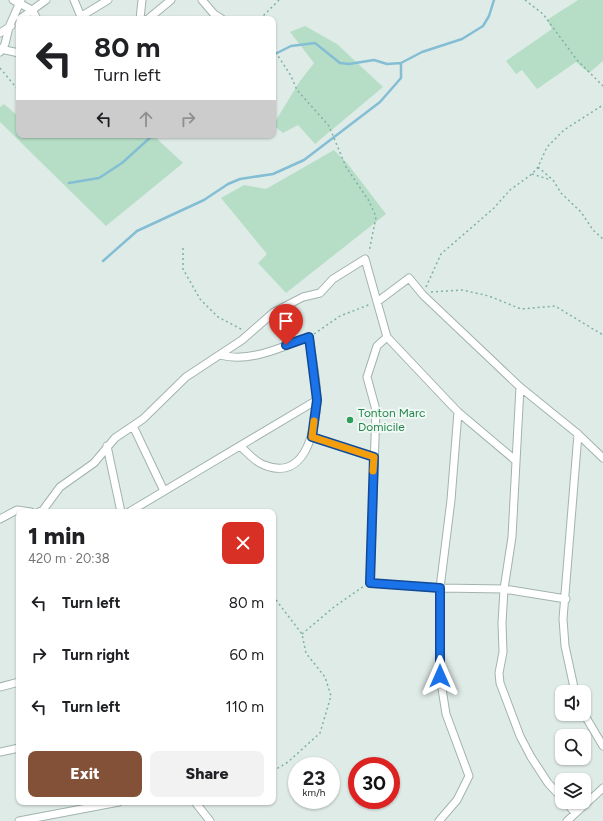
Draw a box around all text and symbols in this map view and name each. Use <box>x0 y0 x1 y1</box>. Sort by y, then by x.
text: 80 m <box>94 30 160 64</box>
icon: left <box>28 32 80 84</box>
text: Turn left <box>94 64 161 86</box>
icon: left <box>93 108 115 130</box>
icon: ahead <box>135 108 157 130</box>
icon: right <box>177 108 199 130</box>
pin <box>269 304 303 345</box>
icon: arrive <box>275 310 297 332</box>
place label: Tonton Marc Domicile <box>358 406 426 434</box>
marker: Tonton Marc Domicile <box>345 415 355 425</box>
text: 1 min <box>28 521 85 550</box>
button: close <box>222 522 264 564</box>
text: 420 m · 20:38 <box>28 551 110 566</box>
icon: left <box>28 592 50 614</box>
text: Turn left <box>62 594 120 612</box>
text: 80 m <box>229 594 264 612</box>
icon: right <box>28 644 50 666</box>
text: Turn right <box>62 646 130 664</box>
text: 60 m <box>229 646 264 664</box>
position arrow <box>419 655 461 697</box>
map controls <box>555 685 591 809</box>
button: sound <box>555 685 591 721</box>
icon: left <box>28 696 50 718</box>
text: Turn left <box>62 698 120 716</box>
text: 110 m <box>226 698 264 716</box>
button: search <box>555 729 591 765</box>
button: Exit <box>28 751 142 797</box>
button: Share <box>150 751 264 797</box>
speed limit sign: 30 <box>348 757 400 809</box>
text: 23 <box>303 766 325 790</box>
button: layers <box>555 773 591 809</box>
text: km/h <box>303 786 325 799</box>

